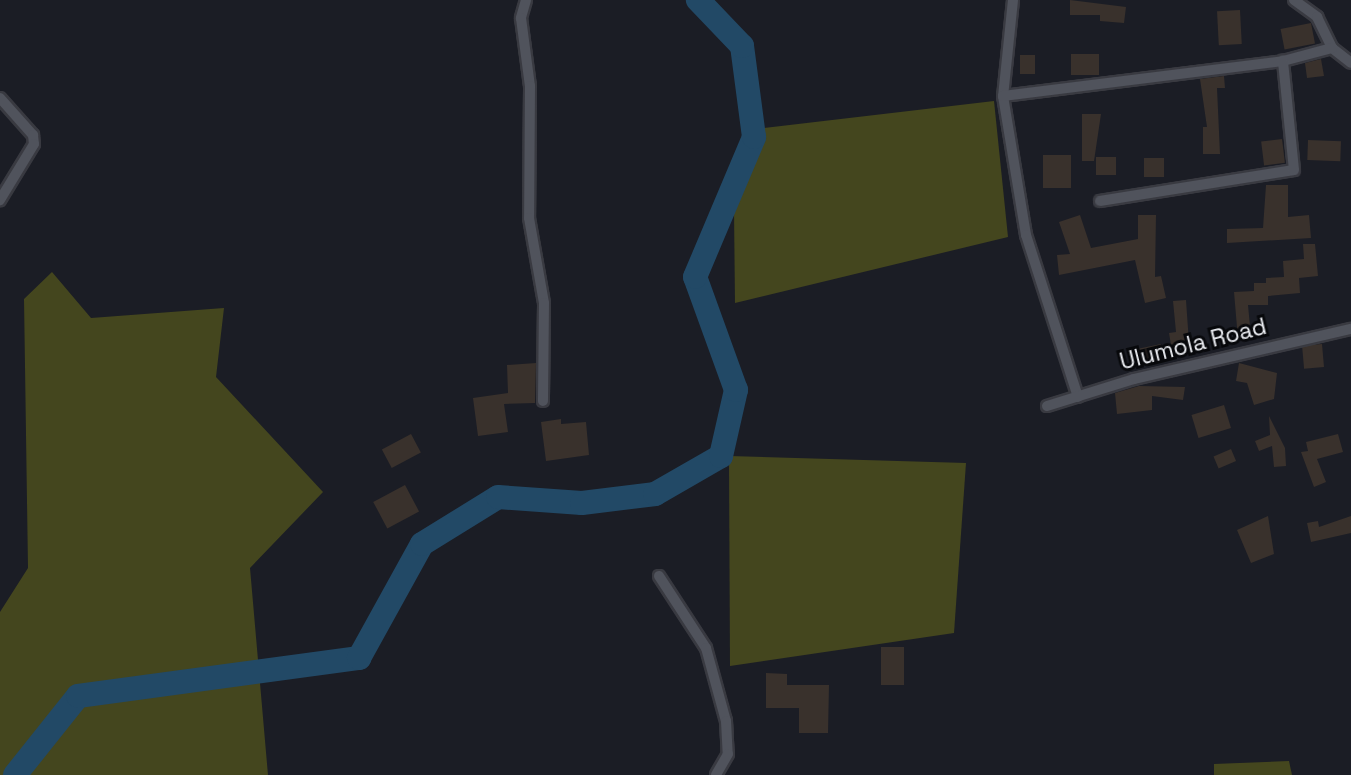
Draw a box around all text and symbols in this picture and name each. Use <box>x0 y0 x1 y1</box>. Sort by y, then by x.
street label: Ulumola Road <box>1117 312 1269 376</box>

